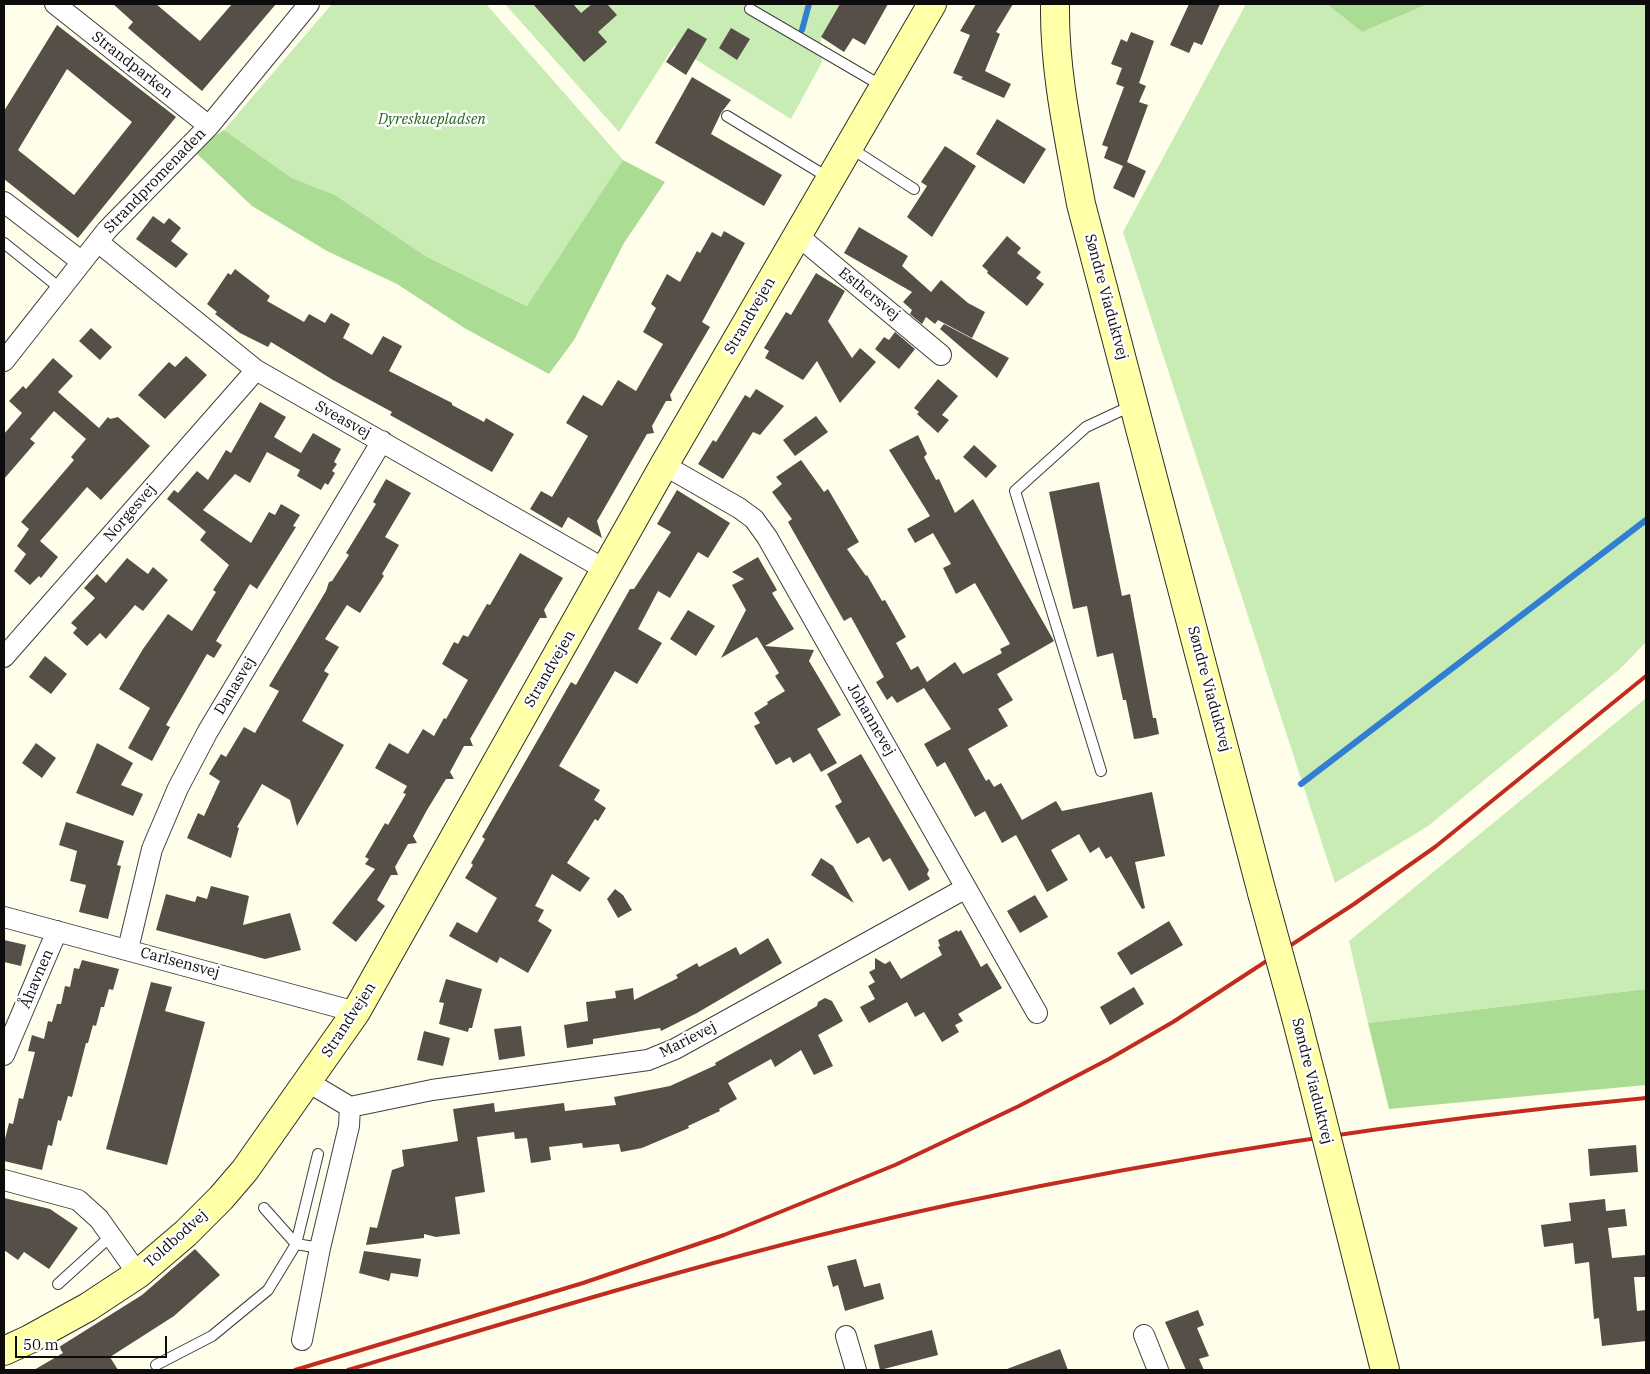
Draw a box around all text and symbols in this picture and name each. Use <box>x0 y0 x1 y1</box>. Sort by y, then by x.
street label: Strandparken <box>88 28 176 102</box>
park label: Dyreskuepladsen <box>378 111 486 129</box>
street label: Strandpromenaden <box>100 125 210 237</box>
street label: Søndre Viaduktvej <box>1081 232 1131 362</box>
street label: Esthersvej <box>835 264 903 324</box>
street label: Strandvejen <box>721 274 779 358</box>
street label: Sveasvej <box>312 397 374 443</box>
street label: Norgesvej <box>100 481 160 545</box>
street label: Søndre Viaduktvej <box>1184 624 1234 754</box>
street label: Strandvejen <box>521 627 579 711</box>
street label: Danasvej <box>211 654 259 718</box>
street label: Johannevej <box>843 681 899 759</box>
street label: Carlsensvej <box>138 944 222 982</box>
street label: Åhavnen <box>16 947 58 1011</box>
street label: Strandvejen <box>318 979 380 1061</box>
street label: Søndre Viaduktvej <box>1288 1016 1336 1146</box>
street label: Marievej <box>657 1018 719 1062</box>
street label: Toldbodvej <box>141 1206 211 1272</box>
scale bar <box>18 1326 170 1358</box>
text: 50 m <box>23 1335 59 1354</box>

